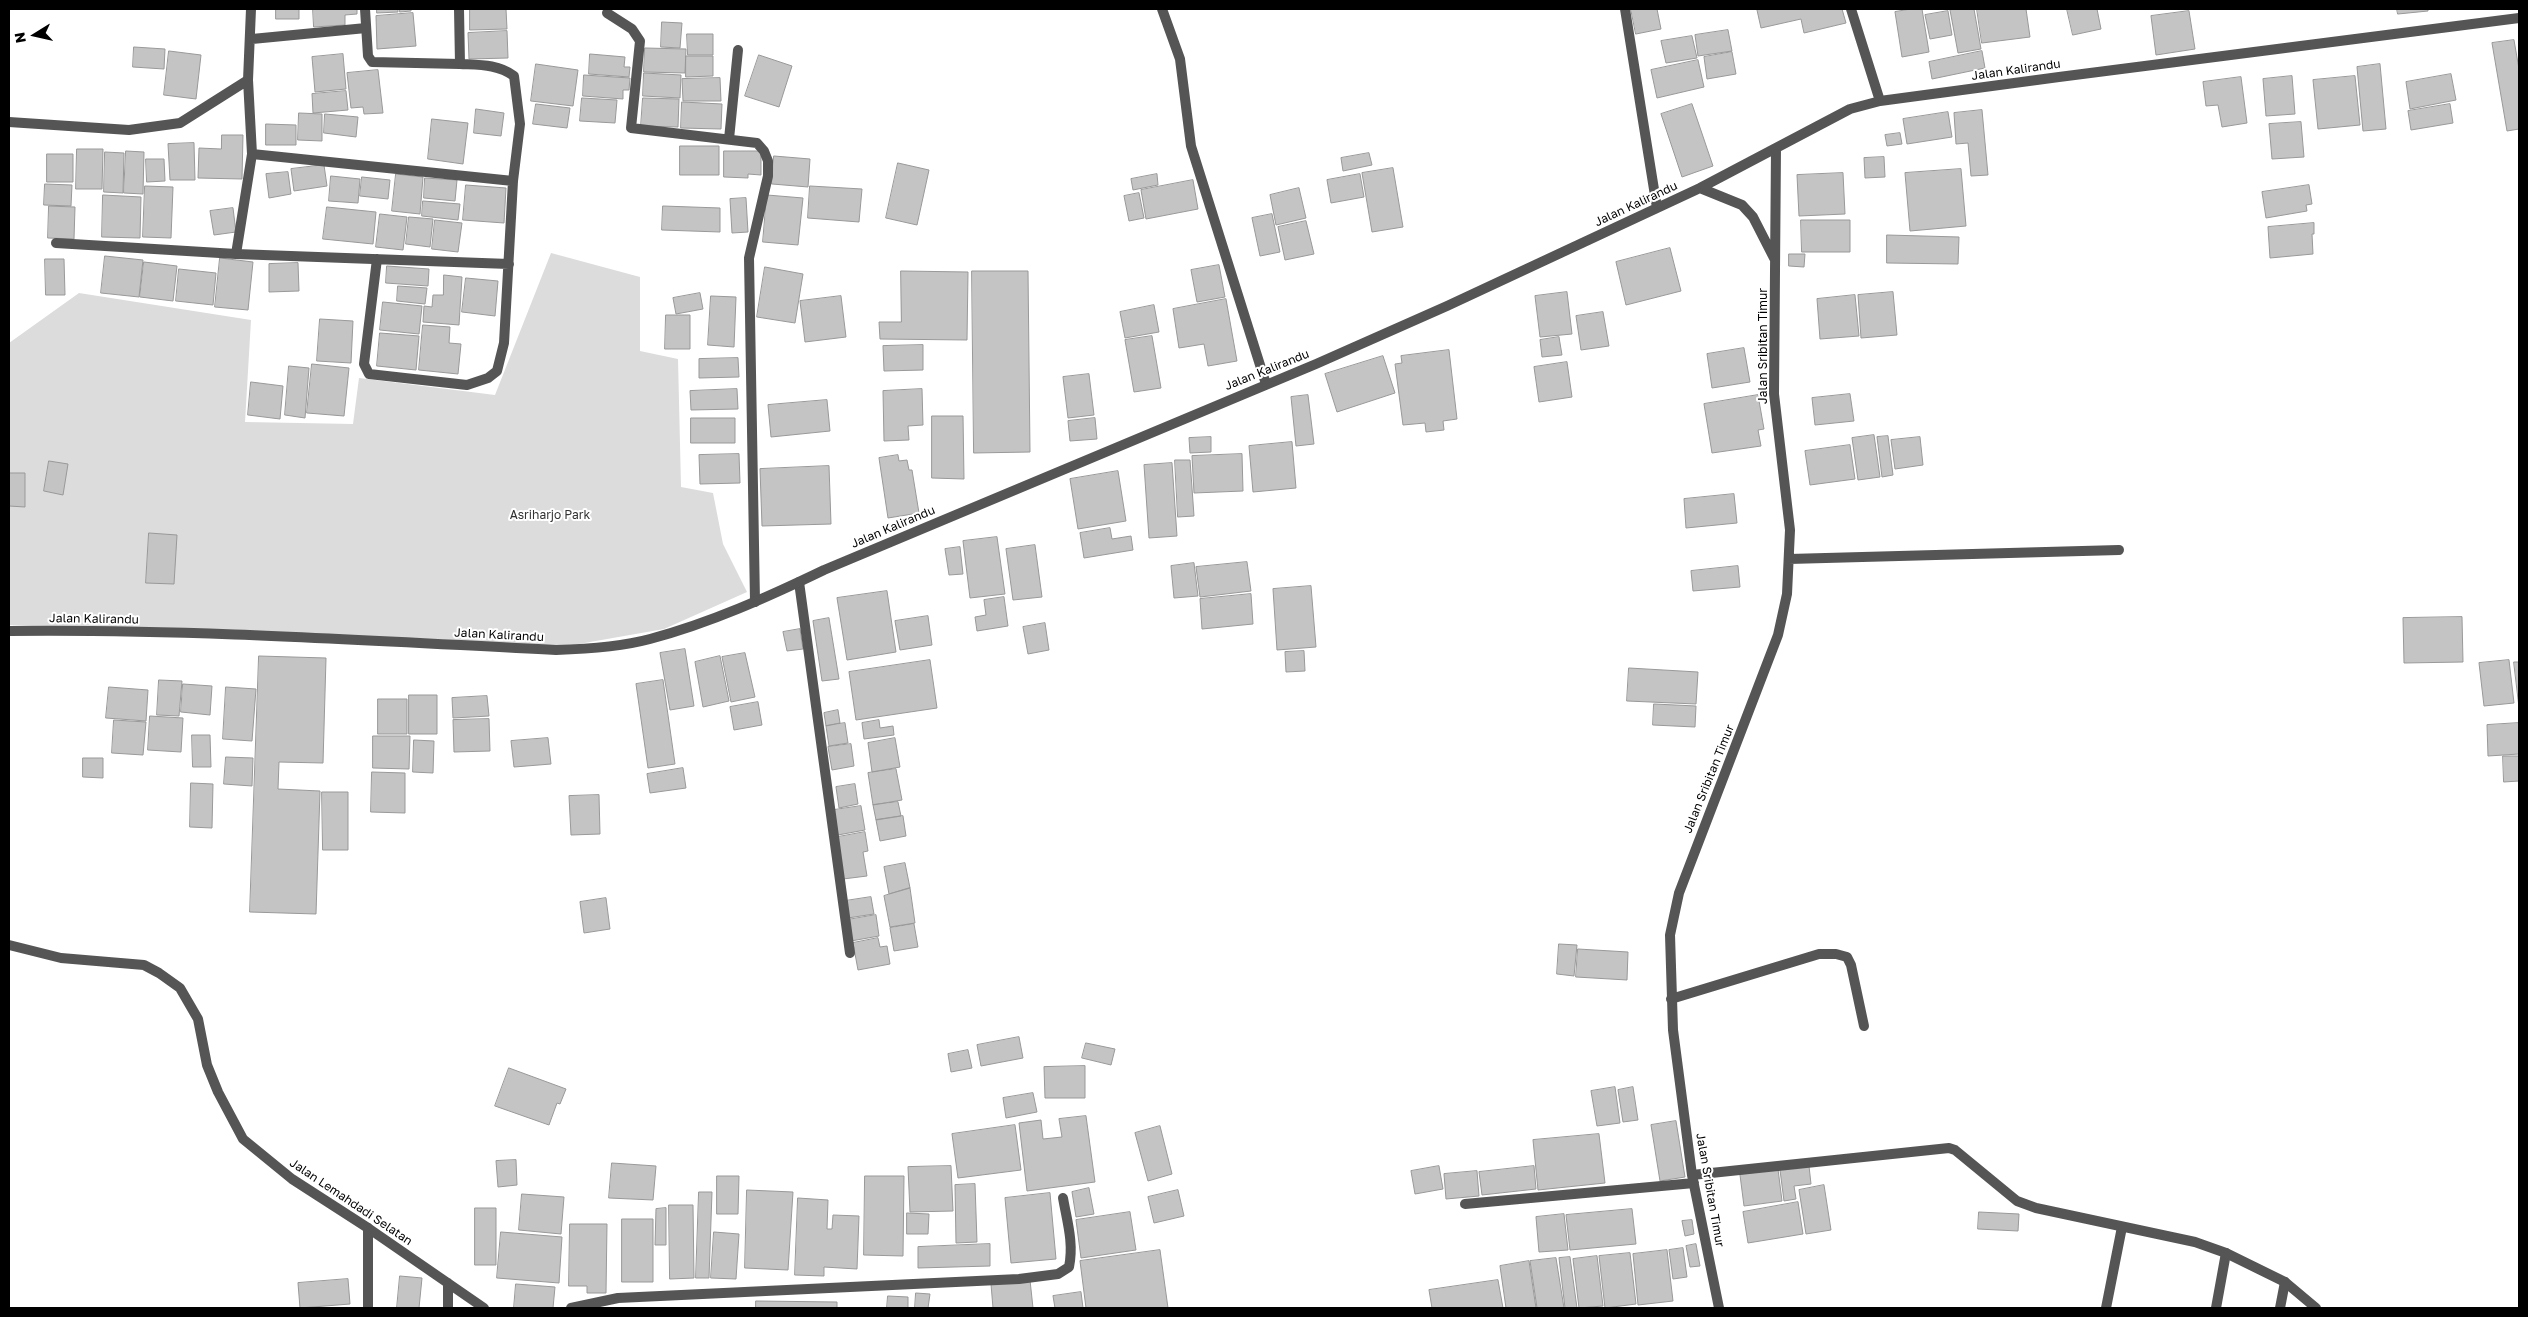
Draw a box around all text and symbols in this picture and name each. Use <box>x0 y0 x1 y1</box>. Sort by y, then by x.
north arrow <box>10 10 60 60</box>
text: N <box>10 31 29 44</box>
street label: Jalan Kalirandu <box>1971 57 2061 83</box>
street label: Jalan Kalirandu <box>1592 178 1680 230</box>
street label: Jalan Sribitan Timur <box>1756 288 1770 404</box>
street label: Jalan Kalirandu <box>1223 347 1311 393</box>
street label: Jalan Kalirandu <box>849 503 937 551</box>
park label: Asriharjo Park <box>510 508 590 522</box>
street label: Jalan Kalirandu <box>49 611 139 627</box>
street label: Jalan Kalirandu <box>454 625 544 645</box>
street label: Jalan Sribitan Timur <box>1681 723 1737 835</box>
street label: Jalan Sribitan Timur <box>1693 1132 1727 1248</box>
street label: Jalan Lemahdadi Selatan <box>287 1156 415 1248</box>

